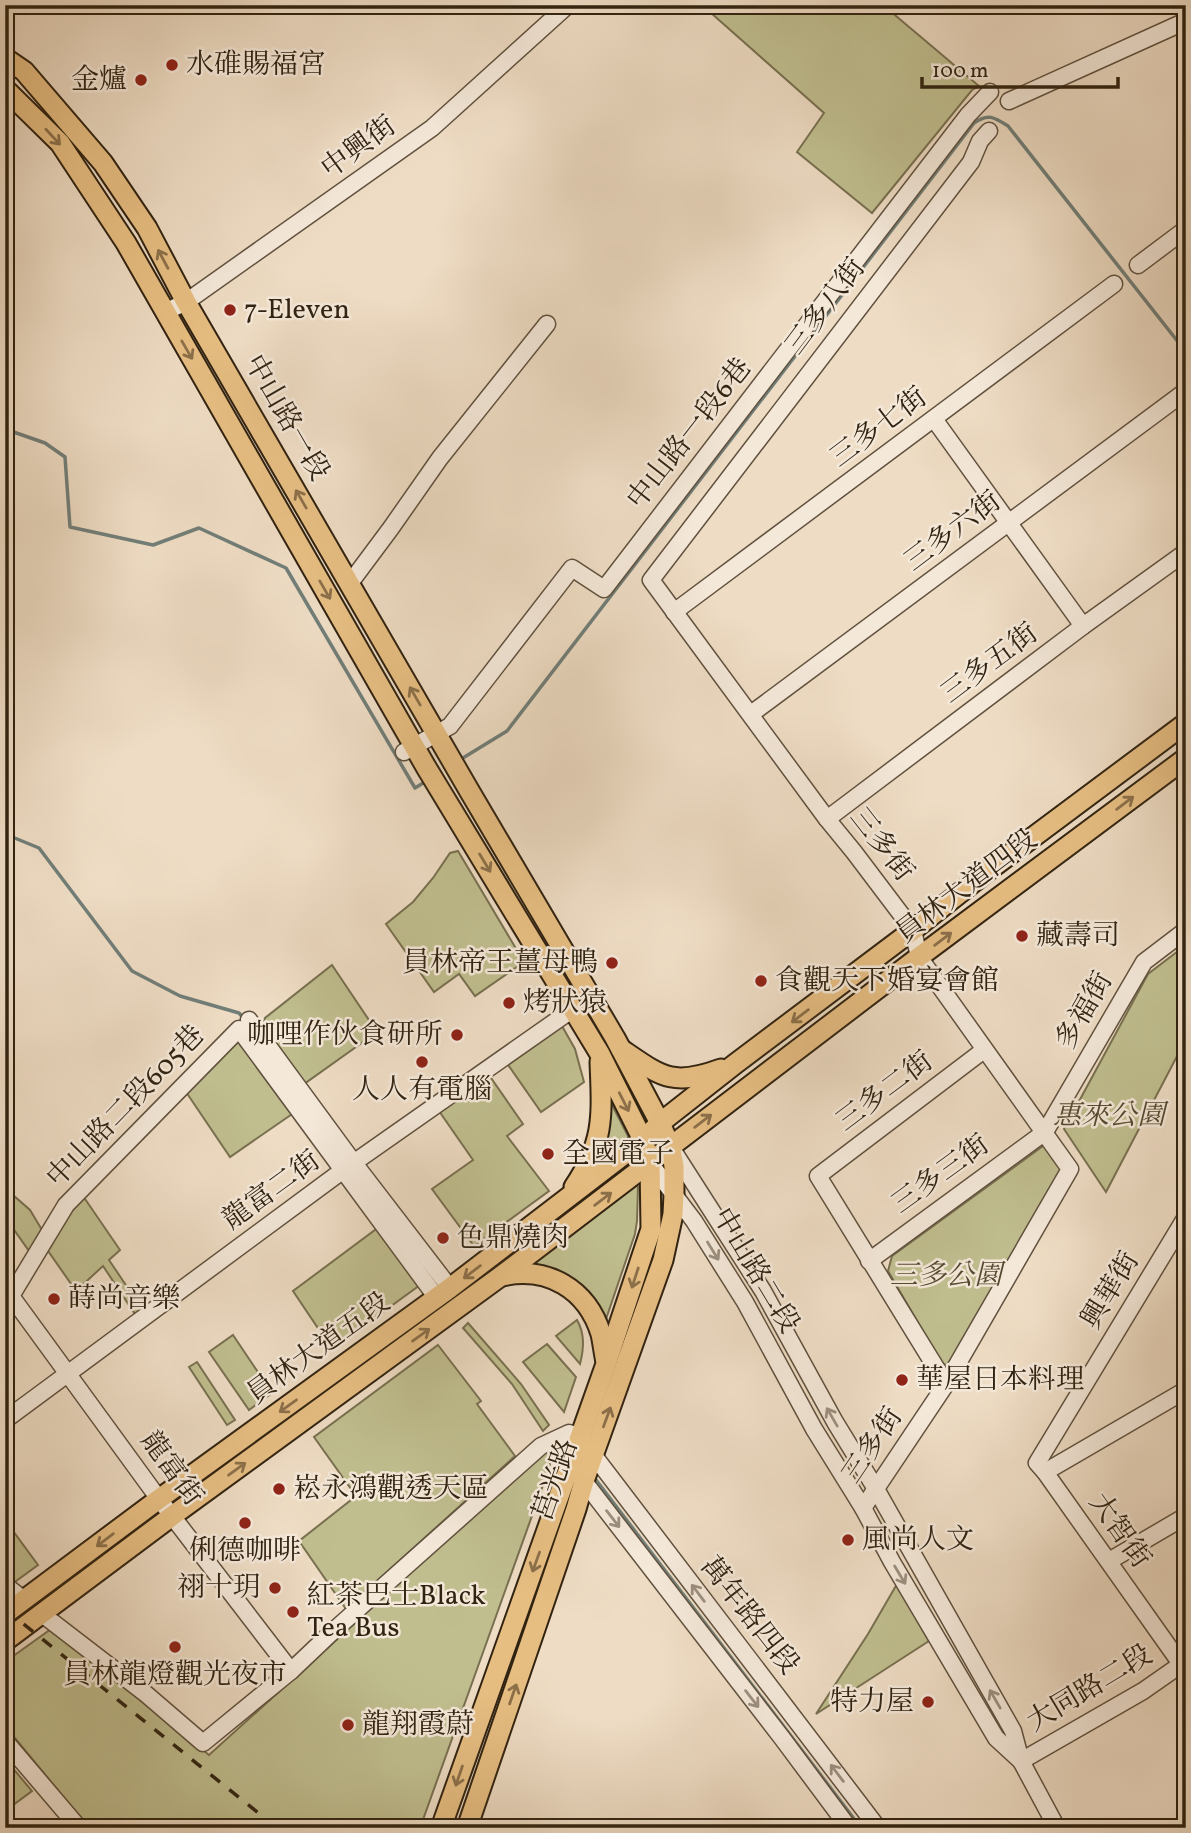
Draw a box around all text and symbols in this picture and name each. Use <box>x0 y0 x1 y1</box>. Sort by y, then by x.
place label: 水碓賜福宮 <box>186 46 326 85</box>
scale bar <box>922 46 1118 90</box>
marker: 水碓賜福宮 <box>164 57 180 73</box>
text: 100 m <box>932 57 989 86</box>
place label: 金爐 <box>71 61 127 100</box>
marker: 金爐 <box>133 72 149 88</box>
street label: 中興街 <box>314 108 404 188</box>
one-way arrow <box>45 128 62 145</box>
one-way arrow <box>156 249 169 270</box>
street label: 三多八街 <box>777 251 875 363</box>
place label: 7-Eleven <box>244 291 350 330</box>
marker: 7-Eleven <box>222 302 238 318</box>
one-way arrow <box>180 340 194 360</box>
street label: 中山路一段 <box>234 348 338 488</box>
street label: 中山路一段6巷 <box>619 350 761 518</box>
street label: 三多七街 <box>823 379 935 477</box>
street label: 三多六街 <box>897 483 1009 581</box>
one-way arrow <box>294 489 308 509</box>
one-way arrow <box>318 579 332 599</box>
street label: 三多五街 <box>934 615 1046 713</box>
one-way arrow <box>408 686 422 706</box>
one-way arrow <box>1115 796 1134 810</box>
street label: 三多街 <box>840 800 922 890</box>
street label: 員林大道四段 <box>888 821 1046 953</box>
one-way arrow <box>478 852 492 872</box>
place label: 藏壽司 <box>1036 917 1120 956</box>
marker: 藏壽司 <box>1014 928 1030 944</box>
one-way arrow <box>933 932 952 947</box>
place label: 員林帝王薑母鴨 <box>402 944 598 983</box>
marker: 員林帝王薑母鴨 <box>604 955 620 971</box>
place label: 食觀天下婚宴會館 <box>775 962 999 1001</box>
street label: 多福街 <box>1047 965 1123 1057</box>
marker: 食觀天下婚宴會館 <box>753 973 769 989</box>
place label: 烤狀猿 <box>523 984 607 1023</box>
marker: 烤狀猿 <box>501 995 517 1011</box>
one-way arrow <box>791 1008 809 1023</box>
place label: 咖哩作伙食研所 <box>247 1016 443 1055</box>
street label: 中山路二段605巷 <box>38 1017 214 1197</box>
marker: 咖哩作伙食研所 <box>449 1027 465 1043</box>
street label: 三多二街 <box>829 1043 941 1141</box>
marker: 人人有電腦 <box>414 1054 430 1070</box>
place label: 人人有電腦 <box>352 1071 492 1110</box>
one-way arrow <box>617 1091 631 1112</box>
park label: 惠來公園 <box>1053 1097 1169 1136</box>
one-way arrow <box>693 1114 712 1128</box>
street label: 三多三街 <box>884 1126 998 1224</box>
place label: 全國電子 <box>562 1135 674 1174</box>
street label: 龍富二街 <box>215 1142 329 1240</box>
marker: 全國電子 <box>540 1146 556 1162</box>
one-way arrow <box>593 1191 612 1206</box>
street label: 中山路二段 <box>702 1201 808 1341</box>
place label: 色鼎燒肉 <box>457 1219 569 1258</box>
marker: 色鼎燒肉 <box>435 1230 451 1246</box>
one-way arrow <box>706 1240 720 1260</box>
street label: 興華街 <box>1073 1245 1149 1337</box>
park label: 三多公園 <box>890 1257 1006 1296</box>
one-way arrow <box>463 1264 482 1279</box>
one-way arrow <box>628 1266 640 1288</box>
place label: 蒔尚音樂 <box>68 1280 180 1319</box>
street label: 員林大道五段 <box>240 1284 398 1414</box>
marker: 蒔尚音樂 <box>46 1291 62 1307</box>
one-way arrow <box>411 1328 430 1342</box>
place label: 華屋日本料理 <box>916 1361 1084 1400</box>
marker: 華屋日本料理 <box>894 1372 910 1388</box>
one-way arrow <box>279 1398 298 1413</box>
street label: 三多街 <box>833 1400 913 1492</box>
one-way arrow <box>602 1407 614 1429</box>
one-way arrow <box>825 1407 839 1427</box>
street label: 龍富街 <box>131 1424 211 1514</box>
street label: 莒光路 <box>524 1434 588 1526</box>
one-way arrow <box>227 1462 246 1476</box>
place label: 崧永鴻觀透天區 <box>293 1470 489 1509</box>
marker: 崧永鴻觀透天區 <box>271 1481 287 1497</box>
street label: 大智街 <box>1079 1485 1159 1577</box>
one-way arrow <box>605 1509 620 1528</box>
marker: 俐德咖啡 <box>237 1515 253 1531</box>
place label: 風尚人文 <box>862 1521 974 1560</box>
one-way arrow <box>96 1532 114 1547</box>
place label: 俐德咖啡 <box>189 1532 301 1571</box>
marker: 風尚人文 <box>840 1532 856 1548</box>
street label: 萬年路四段 <box>691 1549 807 1683</box>
one-way arrow <box>529 1550 541 1572</box>
one-way arrow <box>893 1564 907 1584</box>
place label: 祤十玥 <box>177 1569 261 1608</box>
place label: 紅茶巴士Black Tea Bus <box>307 1577 486 1648</box>
marker: 祤十玥 <box>267 1580 283 1596</box>
one-way arrow <box>691 1584 706 1603</box>
marker: 紅茶巴士Black Tea Bus <box>285 1604 301 1620</box>
street label: 大同路二段 <box>1020 1636 1160 1742</box>
marker: 員林龍燈觀光夜市 <box>167 1639 183 1655</box>
place label: 員林龍燈觀光夜市 <box>63 1656 287 1695</box>
one-way arrow <box>508 1683 520 1705</box>
place label: 特力屋 <box>830 1683 914 1722</box>
one-way arrow <box>744 1689 759 1708</box>
one-way arrow <box>988 1689 1002 1709</box>
marker: 特力屋 <box>920 1694 936 1710</box>
place label: 龍翔霞蔚 <box>362 1706 474 1745</box>
marker: 龍翔霞蔚 <box>340 1717 356 1733</box>
one-way arrow <box>830 1764 845 1783</box>
one-way arrow <box>452 1765 465 1787</box>

